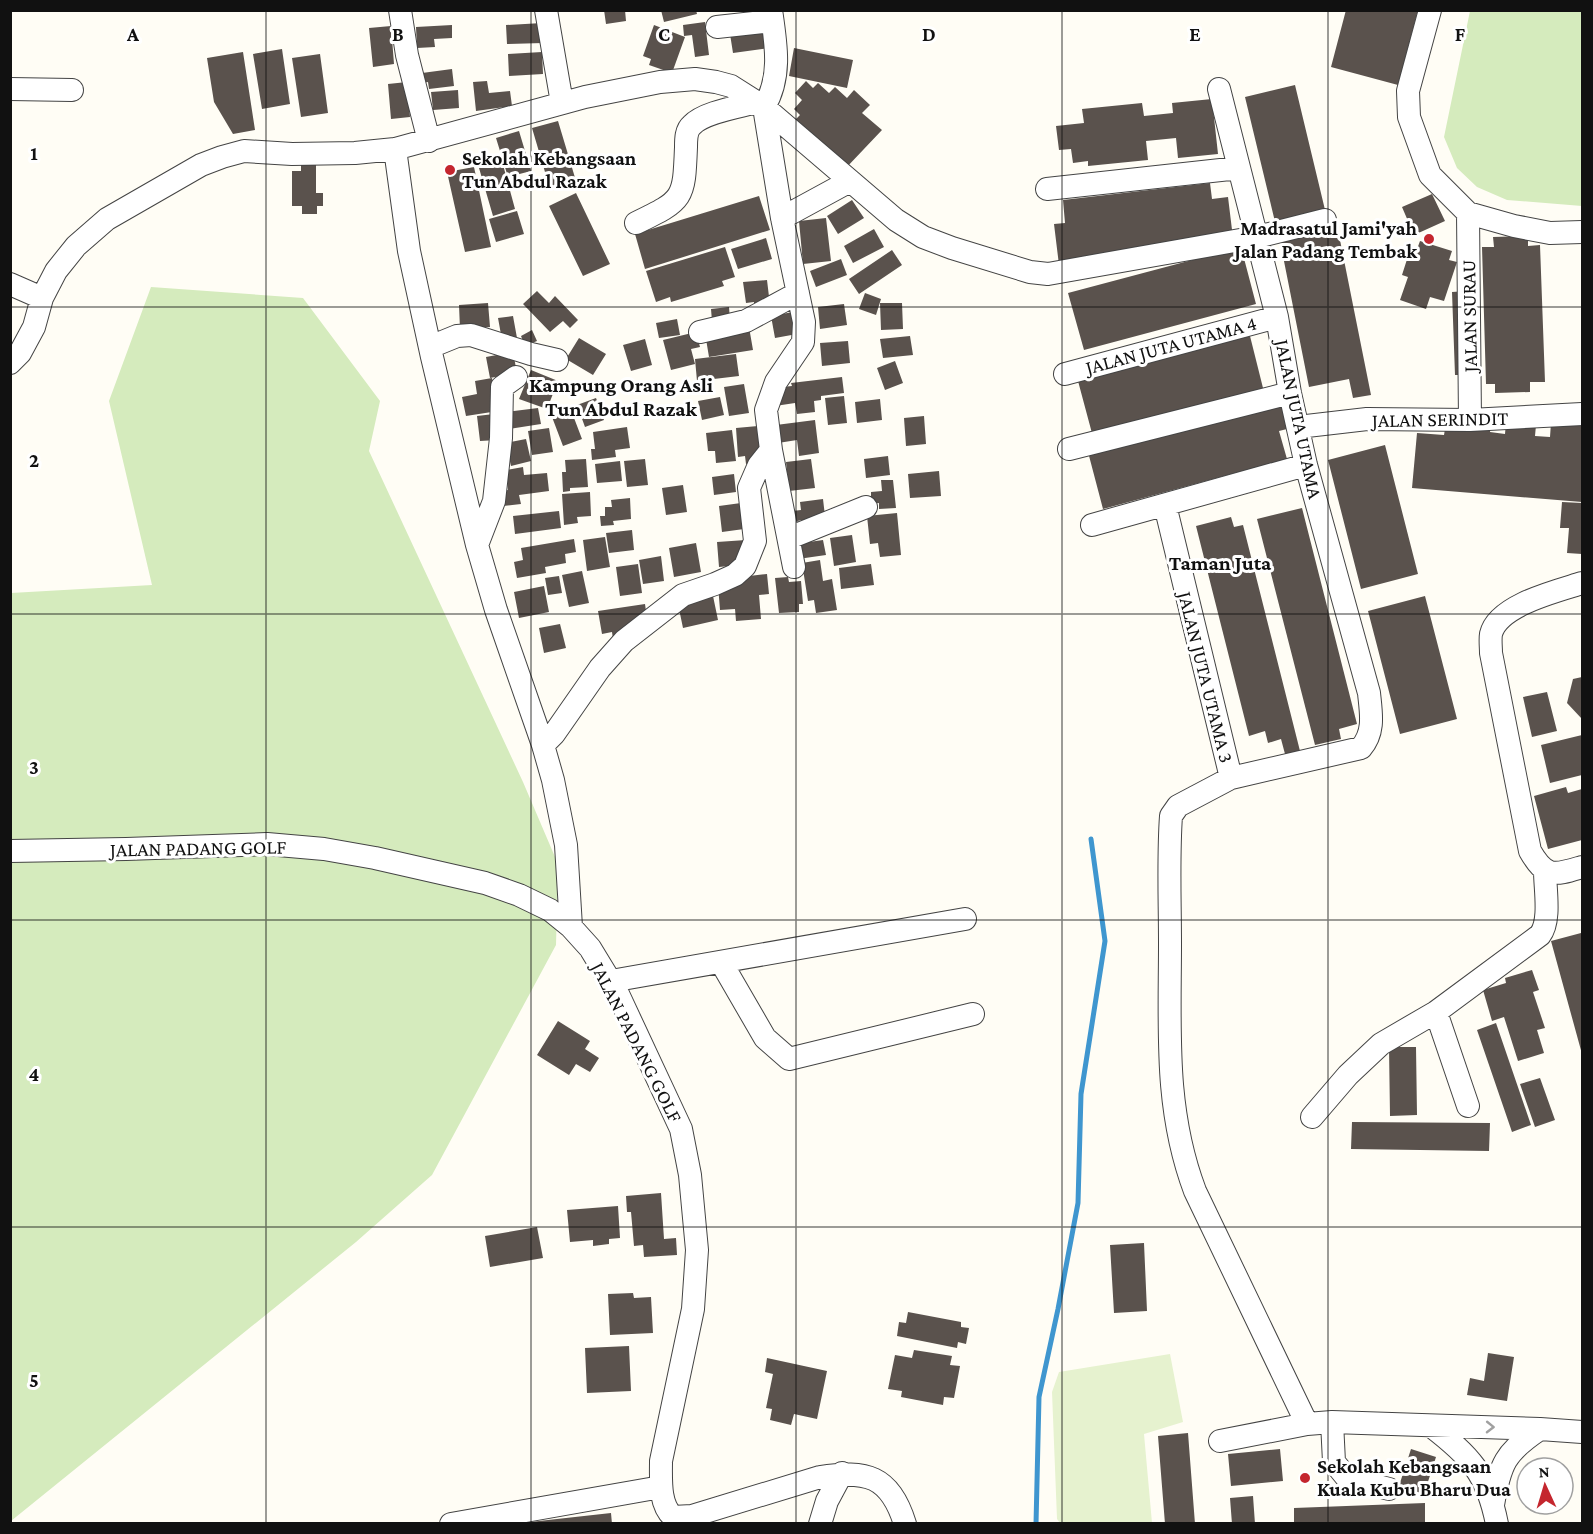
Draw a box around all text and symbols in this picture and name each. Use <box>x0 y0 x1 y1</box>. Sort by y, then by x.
text: A <box>126 23 140 45</box>
text: B <box>392 23 404 45</box>
text: C <box>658 23 670 45</box>
text: D <box>922 23 936 45</box>
text: E <box>1189 23 1201 45</box>
text: F <box>1455 23 1466 45</box>
text: 1 <box>30 142 38 164</box>
place label: Sekolah Kebangsaan Tun Abdul Razak <box>462 147 637 192</box>
marker: Sekolah Kebangsaan Tun Abdul Razak <box>443 163 457 177</box>
place label: Madrasatul Jami'yah Jalan Padang Tembak <box>1232 217 1418 262</box>
marker: Madrasatul Jami'yah Jalan Padang Tembak <box>1422 232 1436 246</box>
street label: JALAN SURAU <box>1457 259 1482 374</box>
street label: JALAN JUTA UTAMA 4 <box>1081 312 1259 380</box>
street label: JALAN JUTA UTAMA <box>1270 335 1327 502</box>
district label: Kampung Orang Asli Tun Abdul Razak <box>529 373 713 421</box>
street label: JALAN SERINDIT <box>1370 407 1508 432</box>
text: 2 <box>29 449 39 471</box>
district label: Taman Juta <box>1169 551 1272 575</box>
street label: JALAN JUTA UTAMA 3 <box>1173 587 1238 765</box>
text: 3 <box>29 756 39 778</box>
street label: JALAN PADANG GOLF <box>108 835 287 862</box>
street label: JALAN PADANG GOLF <box>585 957 687 1126</box>
text: 4 <box>29 1063 40 1085</box>
text: 5 <box>29 1369 39 1391</box>
one-way arrow <box>1485 1421 1494 1434</box>
place label: Sekolah Kebangsaan Kuala Kubu Bharu Dua <box>1317 1455 1511 1500</box>
north arrow <box>1515 1456 1575 1516</box>
text: N <box>1538 1463 1550 1480</box>
marker: Sekolah Kebangsaan Kuala Kubu Bharu Dua <box>1298 1471 1312 1485</box>

